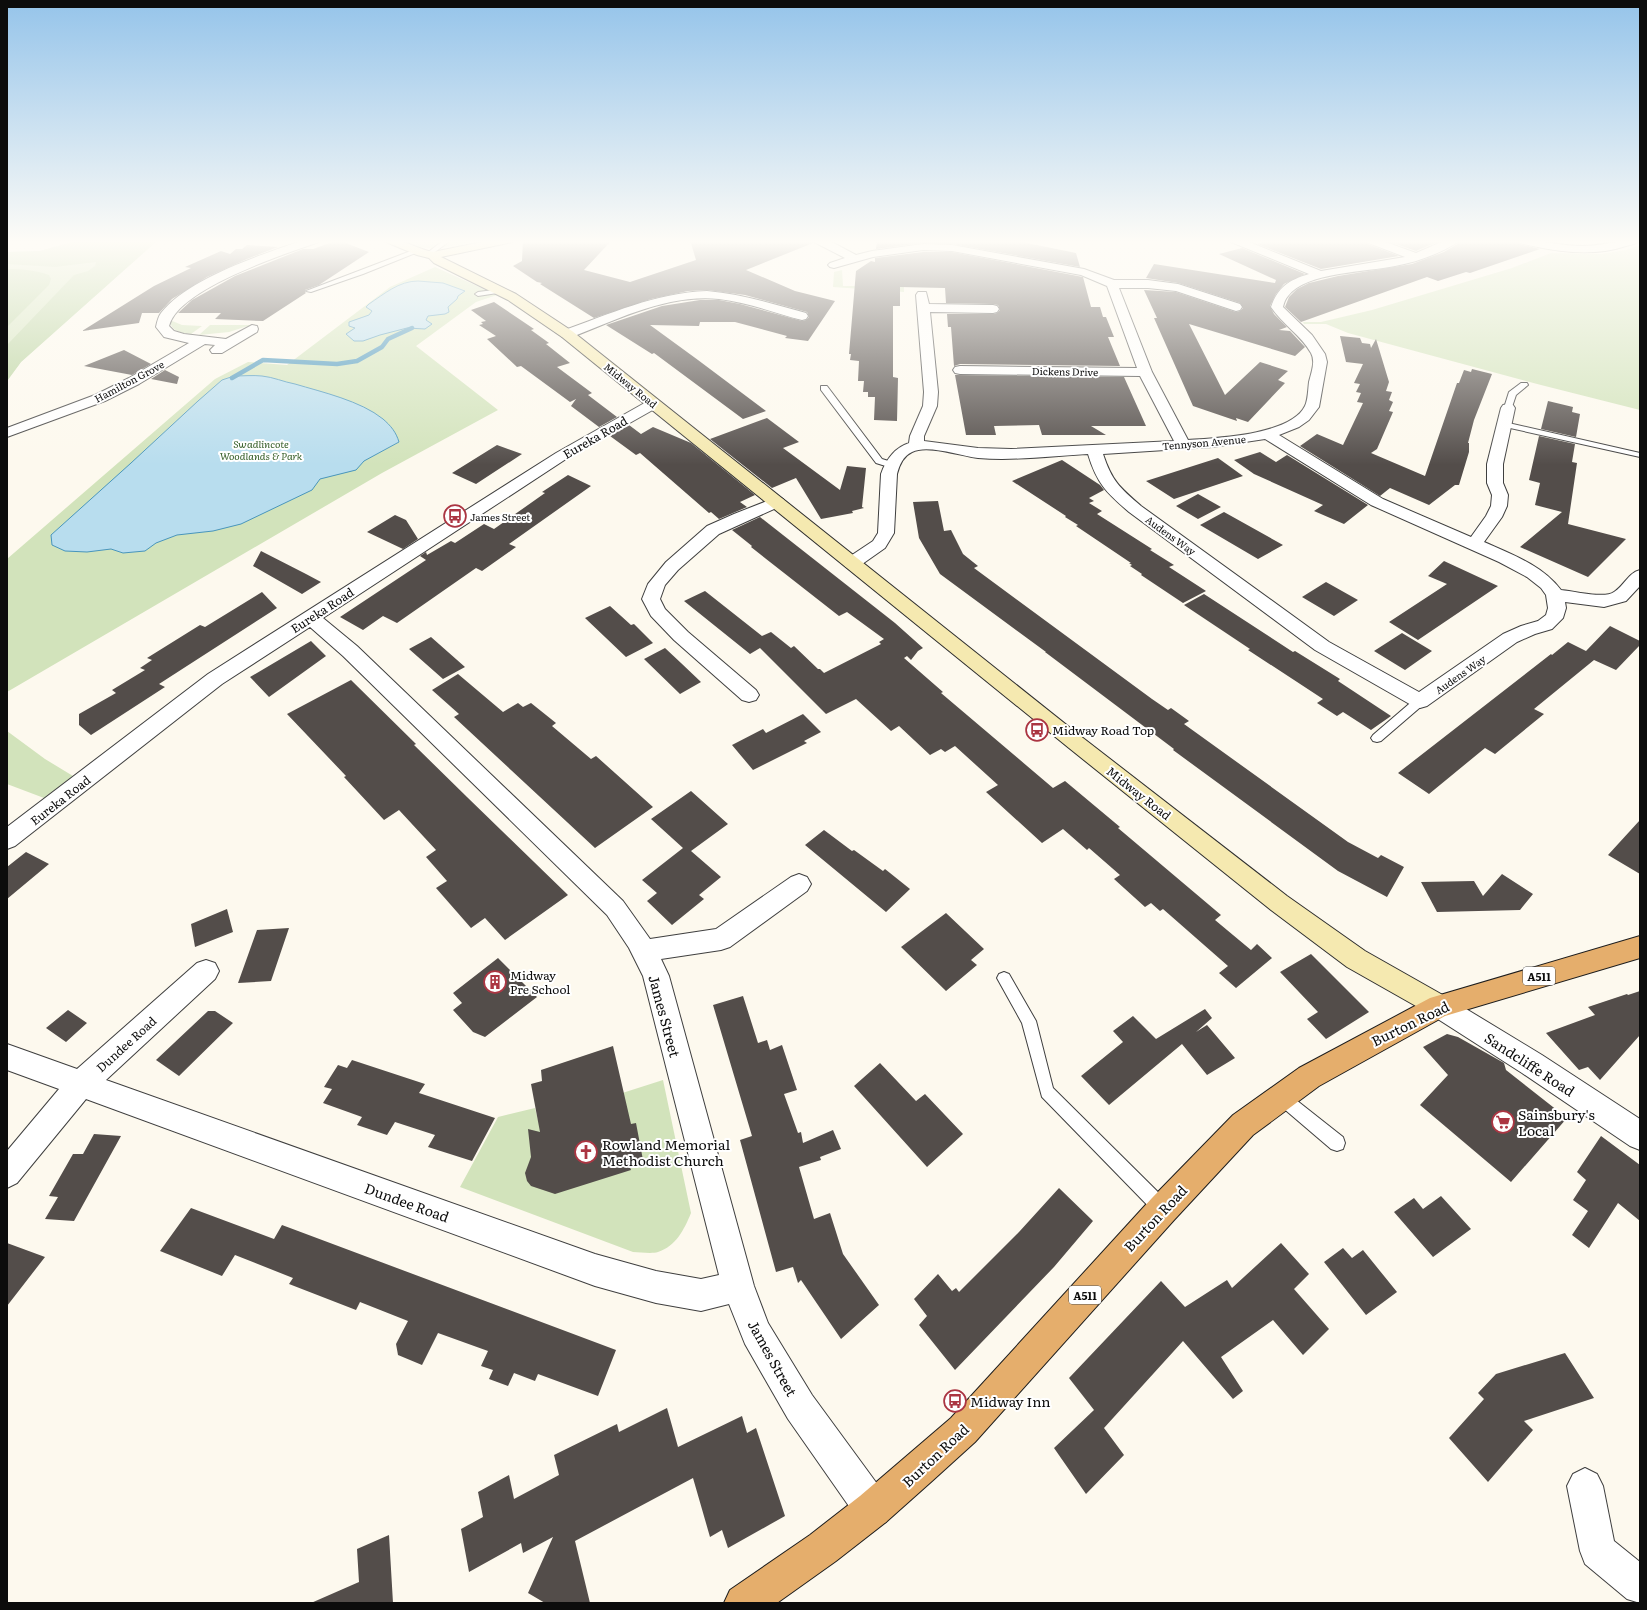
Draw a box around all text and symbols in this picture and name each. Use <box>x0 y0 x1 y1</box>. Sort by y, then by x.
street label: Hamilton Grove <box>91 356 167 406</box>
street label: Midway Road <box>601 359 661 411</box>
street label: Dickens Drive <box>1032 363 1098 379</box>
street label: Eureka Road <box>559 411 631 463</box>
street label: Tennyson Avenue <box>1162 431 1246 453</box>
park label: Swadlincote Woodlands & Park <box>220 436 303 463</box>
bus stop icon: James Street <box>442 503 468 529</box>
place label: James Street <box>470 509 530 524</box>
street label: Audens Way <box>1143 512 1199 558</box>
street label: Eureka Road <box>287 582 358 637</box>
street label: Audens Way <box>1432 651 1489 697</box>
bus stop icon: Midway Road Top <box>1024 717 1050 743</box>
place label: Midway Road Top <box>1052 721 1154 739</box>
street label: Midway Road <box>1103 762 1176 824</box>
street label: Eureka Road <box>26 770 94 829</box>
place label: Midway Pre School <box>510 966 570 998</box>
road number: A511 <box>1523 967 1555 985</box>
building icon: Midway Pre School <box>482 969 508 995</box>
street label: James Street <box>644 973 686 1060</box>
street label: Burton Road <box>1368 995 1453 1050</box>
street label: Dundee Road <box>92 1011 161 1076</box>
street label: Sandcliffe Road <box>1481 1027 1579 1101</box>
place label: Sainsbury's Local <box>1518 1104 1595 1140</box>
supermarket icon: Sainsbury's Local <box>1490 1109 1516 1135</box>
place label: Rowland Memorial Methodist Church <box>602 1134 730 1170</box>
church icon: Rowland Memorial Methodist Church <box>573 1139 599 1165</box>
street label: Dundee Road <box>362 1177 452 1227</box>
street label: Burton Road <box>1119 1180 1191 1256</box>
road number: A511 <box>1069 1286 1101 1304</box>
street label: James Street <box>744 1316 802 1400</box>
bus stop icon: Midway Inn <box>942 1388 968 1414</box>
place label: Midway Inn <box>970 1391 1051 1411</box>
street label: Burton Road <box>897 1419 973 1491</box>

